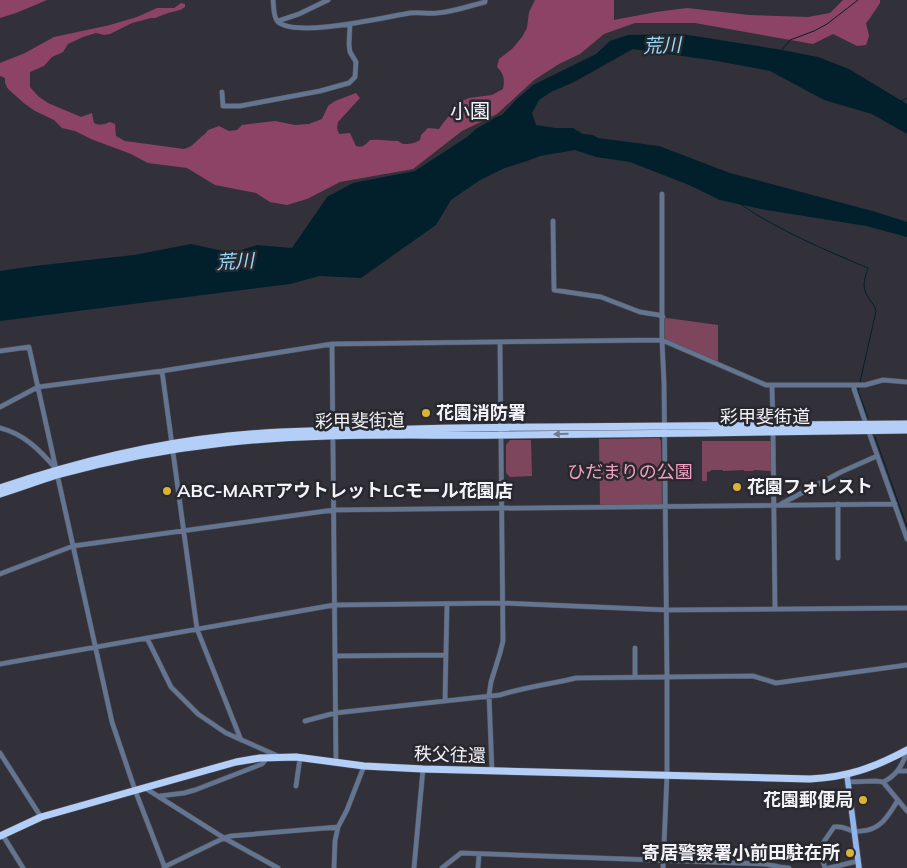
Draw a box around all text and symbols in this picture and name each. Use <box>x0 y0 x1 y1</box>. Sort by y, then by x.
water label: 荒川 <box>643 32 683 58</box>
district label: 小園 <box>450 98 490 123</box>
water label: 荒川 <box>215 248 257 274</box>
place label: 花園消防署 <box>436 401 526 424</box>
street label: 彩甲斐街道 <box>720 405 810 428</box>
marker: 花園消防署 <box>420 407 432 419</box>
street label: 彩甲斐街道 <box>315 408 405 433</box>
one-way arrow <box>553 430 569 438</box>
park label: ひだまりの公園 <box>567 460 693 483</box>
place label: 花園フォレスト <box>747 475 873 498</box>
place label: ABC-MARTアウトレットLCモール花園店 <box>177 479 513 502</box>
marker: 花園フォレスト <box>731 481 743 493</box>
marker: ABC-MARTアウトレットLCモール花園店 <box>161 485 173 497</box>
street label: 秩父往還 <box>414 742 486 767</box>
place label: 花園郵便局 <box>763 788 853 811</box>
marker: 花園郵便局 <box>857 794 869 806</box>
place label: 寄居警察署小前田駐在所 <box>642 841 840 864</box>
marker: 寄居警察署小前田駐在所 <box>844 847 856 859</box>

